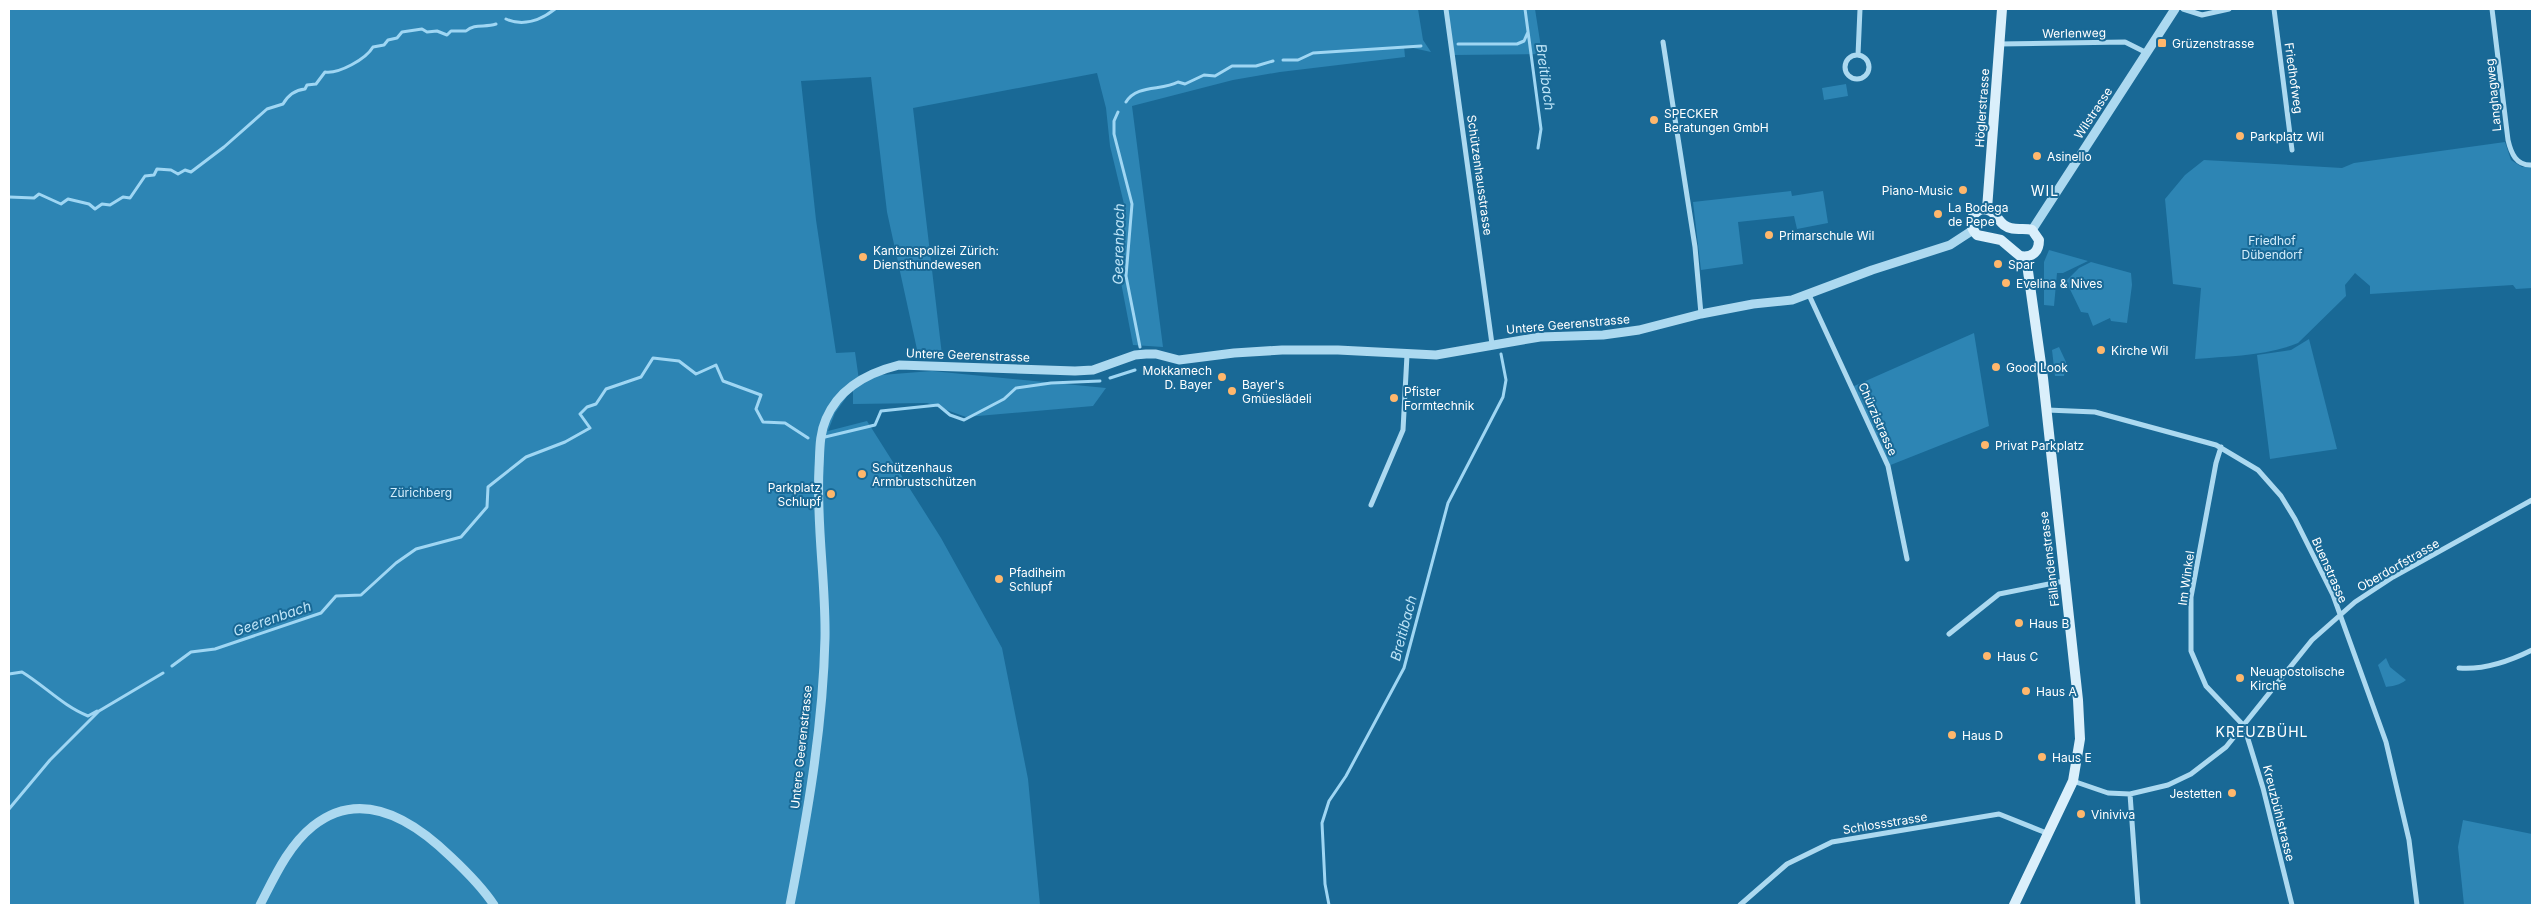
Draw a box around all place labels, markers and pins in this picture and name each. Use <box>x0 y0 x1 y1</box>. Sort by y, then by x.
place label: Grüzenstrasse <box>2172 36 2254 51</box>
marker: Grüzenstrasse <box>2156 37 2168 49</box>
place label: SPECKER Beratungen GmbH <box>1664 106 1769 135</box>
marker: SPECKER Beratungen GmbH <box>1648 114 1660 126</box>
place label: Parkplatz Wil <box>2250 129 2324 144</box>
marker: Parkplatz Wil <box>2234 130 2246 142</box>
place label: Asinello <box>2047 149 2092 164</box>
marker: Asinello <box>2031 150 2043 162</box>
place label: Piano-Music <box>1882 183 1953 198</box>
marker: Piano-Music <box>1957 184 1969 196</box>
place label: La Bodega de Pepe <box>1948 200 2008 229</box>
marker: La Bodega de Pepe <box>1932 208 1944 220</box>
place label: Primarschule Wil <box>1779 228 1874 243</box>
marker: Primarschule Wil <box>1763 229 1775 241</box>
place label: Kantonspolizei Zürich: Diensthundewesen <box>873 243 999 272</box>
marker: Kantonspolizei Zürich: Diensthundewesen <box>857 251 869 263</box>
place label: Spar <box>2008 257 2035 272</box>
marker: Spar <box>1992 258 2004 270</box>
place label: Evelina & Nives <box>2016 276 2103 291</box>
marker: Evelina & Nives <box>2000 277 2012 289</box>
place label: Kirche Wil <box>2111 343 2168 358</box>
marker: Kirche Wil <box>2095 344 2107 356</box>
place label: Good Look <box>2006 360 2068 375</box>
marker: Good Look <box>1990 361 2002 373</box>
place label: Mokkamech D. Bayer <box>1143 363 1212 392</box>
marker: Mokkamech D. Bayer <box>1216 371 1228 383</box>
place label: Bayer's Gmüeslädeli <box>1242 377 1312 406</box>
place label: Pfister Formtechnik <box>1404 384 1475 413</box>
marker: Bayer's Gmüeslädeli <box>1226 385 1238 397</box>
marker: Pfister Formtechnik <box>1388 392 1400 404</box>
place label: Privat Parkplatz <box>1995 438 2084 453</box>
marker: Privat Parkplatz <box>1979 439 1991 451</box>
place label: Schützenhaus Armbrustschützen <box>872 460 976 489</box>
marker: Schützenhaus Armbrustschützen <box>856 468 868 480</box>
place label: Parkplatz Schlupf <box>768 480 822 509</box>
marker: Parkplatz Schlupf <box>825 488 837 500</box>
place label: Pfadiheim Schlupf <box>1009 565 1065 594</box>
marker: Pfadiheim Schlupf <box>993 573 1005 585</box>
place label: Haus B <box>2029 616 2069 631</box>
marker: Haus B <box>2013 617 2025 629</box>
place label: Haus C <box>1997 649 2038 664</box>
marker: Haus C <box>1981 650 1993 662</box>
place label: Neuapostolische Kirche <box>2250 664 2345 693</box>
marker: Neuapostolische Kirche <box>2234 672 2246 684</box>
place label: Haus A <box>2036 684 2077 699</box>
marker: Haus A <box>2020 685 2032 697</box>
place label: Haus D <box>1962 728 2003 743</box>
marker: Haus D <box>1946 729 1958 741</box>
place label: Haus E <box>2052 750 2092 765</box>
marker: Haus E <box>2036 751 2048 763</box>
place label: Jestetten <box>2169 786 2222 801</box>
marker: Jestetten <box>2226 787 2238 799</box>
place label: Viniviva <box>2091 807 2135 822</box>
marker: Viniviva <box>2075 808 2087 820</box>

